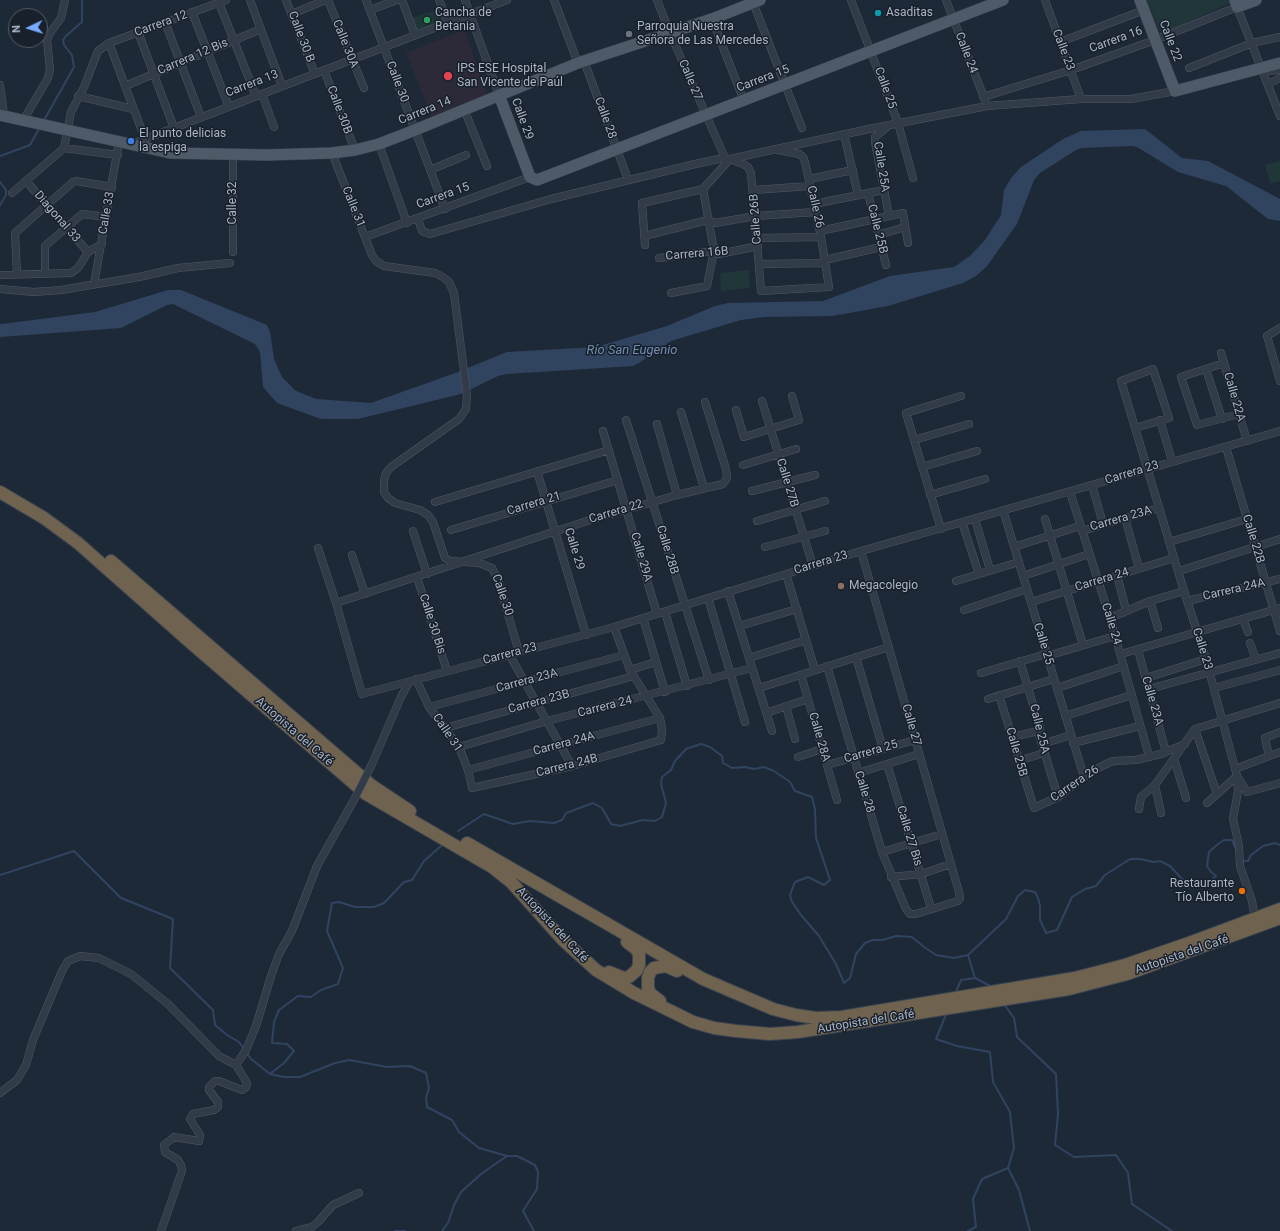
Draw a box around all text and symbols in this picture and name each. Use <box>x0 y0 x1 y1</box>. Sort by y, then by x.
place label: Cancha de Betania <box>435 6 491 34</box>
place label: Asaditas <box>886 6 933 20</box>
north arrow <box>8 8 48 48</box>
street label: Carrera 12 <box>132 8 190 40</box>
marker: Asaditas <box>873 8 883 18</box>
street label: Calle 30 B <box>285 9 317 65</box>
marker: Cancha de Betania <box>422 15 432 25</box>
street label: Calle 30A <box>329 18 361 70</box>
street label: Calle 22 <box>1156 18 1184 64</box>
place label: Parroquia Nuestra Señora de Las Mercedes <box>637 20 768 48</box>
text: N <box>10 24 23 33</box>
street label: Carrera 16 <box>1087 24 1145 56</box>
street label: Calle 23 <box>1049 27 1077 73</box>
marker: Parroquia Nuestra Señora de Las Mercedes <box>624 29 634 39</box>
street label: Calle 24 <box>952 30 980 76</box>
street label: Carrera 12 Bis <box>156 36 230 78</box>
street label: Calle 27 <box>675 57 705 103</box>
street label: Calle 30 <box>383 59 411 105</box>
place label: IPS ESE Hospital San Vicente de Paúl <box>457 62 563 90</box>
street label: Carrera 15 <box>734 62 792 96</box>
street label: Calle 25 <box>871 65 899 111</box>
street label: Carrera 13 <box>223 67 281 101</box>
marker: IPS ESE Hospital San Vicente de Paúl <box>442 70 454 82</box>
street label: Calle 30B <box>323 84 355 136</box>
street label: Carrera 14 <box>397 94 453 128</box>
street label: Calle 28 <box>591 95 619 141</box>
street label: Calle 29 <box>508 96 536 142</box>
place label: El punto delicias la espiga <box>139 127 226 155</box>
marker: El punto delicias la espiga <box>126 136 136 146</box>
street label: Calle 25A <box>870 141 892 193</box>
street label: Carrera 15 <box>414 180 472 212</box>
street label: Calle 32 <box>226 181 240 225</box>
street label: Calle 31 <box>338 184 368 230</box>
street label: Calle 26 <box>803 184 827 230</box>
street label: Diagonal 33 <box>31 188 83 246</box>
street label: Calle 33 <box>96 191 118 235</box>
street label: Calle 26B <box>747 193 765 245</box>
street label: Calle 25B <box>864 203 890 255</box>
street label: Carrera 16B <box>665 244 729 264</box>
water label: Río San Eugenio <box>587 343 677 359</box>
street label: Calle 22A <box>1220 371 1248 423</box>
street label: Calle 27B <box>773 457 801 509</box>
street label: Carrera 23 <box>1103 458 1161 488</box>
street label: Carrera 21 <box>505 489 563 519</box>
street label: Carrera 22 <box>587 497 645 527</box>
street label: Carrera 23A <box>1089 503 1153 535</box>
street label: Calle 22B <box>1239 513 1267 565</box>
street label: Calle 28B <box>653 524 681 576</box>
street label: Calle 29 <box>561 526 587 572</box>
street label: Calle 29A <box>627 531 655 583</box>
street label: Carrera 23 <box>792 548 850 578</box>
street label: Carrera 24 <box>1073 565 1131 595</box>
street label: Calle 30 <box>488 572 516 618</box>
street label: Carrera 24A <box>1202 576 1266 604</box>
place label: Megacolegio <box>849 579 918 593</box>
marker: Megacolegio <box>836 581 846 591</box>
street label: Calle 30 Bis <box>415 592 449 656</box>
street label: Calle 24 <box>1098 601 1124 647</box>
street label: Calle 25 <box>1030 621 1056 667</box>
street label: Calle 23 <box>1189 626 1215 672</box>
street label: Carrera 23 <box>481 640 539 668</box>
street label: Carrera 23A <box>495 666 559 696</box>
street label: Calle 23A <box>1138 675 1166 727</box>
street label: Carrera 23B <box>507 687 571 717</box>
street label: Carrera 24 <box>576 693 634 721</box>
street label: Autopista del Café <box>252 694 336 770</box>
street label: Calle 27 <box>898 702 924 748</box>
street label: Calle 25A <box>1026 703 1052 755</box>
street label: Calle 31 <box>429 711 465 755</box>
street label: Calle 28A <box>805 711 833 763</box>
street label: Calle 25B <box>1002 726 1030 778</box>
street label: Carrera 24A <box>532 729 596 759</box>
street label: Carrera 25 <box>842 737 900 767</box>
street label: Carrera 24B <box>535 751 599 781</box>
street label: Carrera 26 <box>1048 763 1102 805</box>
street label: Calle 28 <box>851 769 877 815</box>
street label: Calle 27 Bis <box>893 804 925 868</box>
place label: Restaurante Tío Alberto <box>1170 877 1234 905</box>
street label: Autopista del Café <box>513 884 591 966</box>
marker: Restaurante Tío Alberto <box>1237 886 1247 896</box>
street label: Autopista del Café <box>1133 932 1231 978</box>
street label: Autopista del Café <box>816 1007 916 1037</box>

